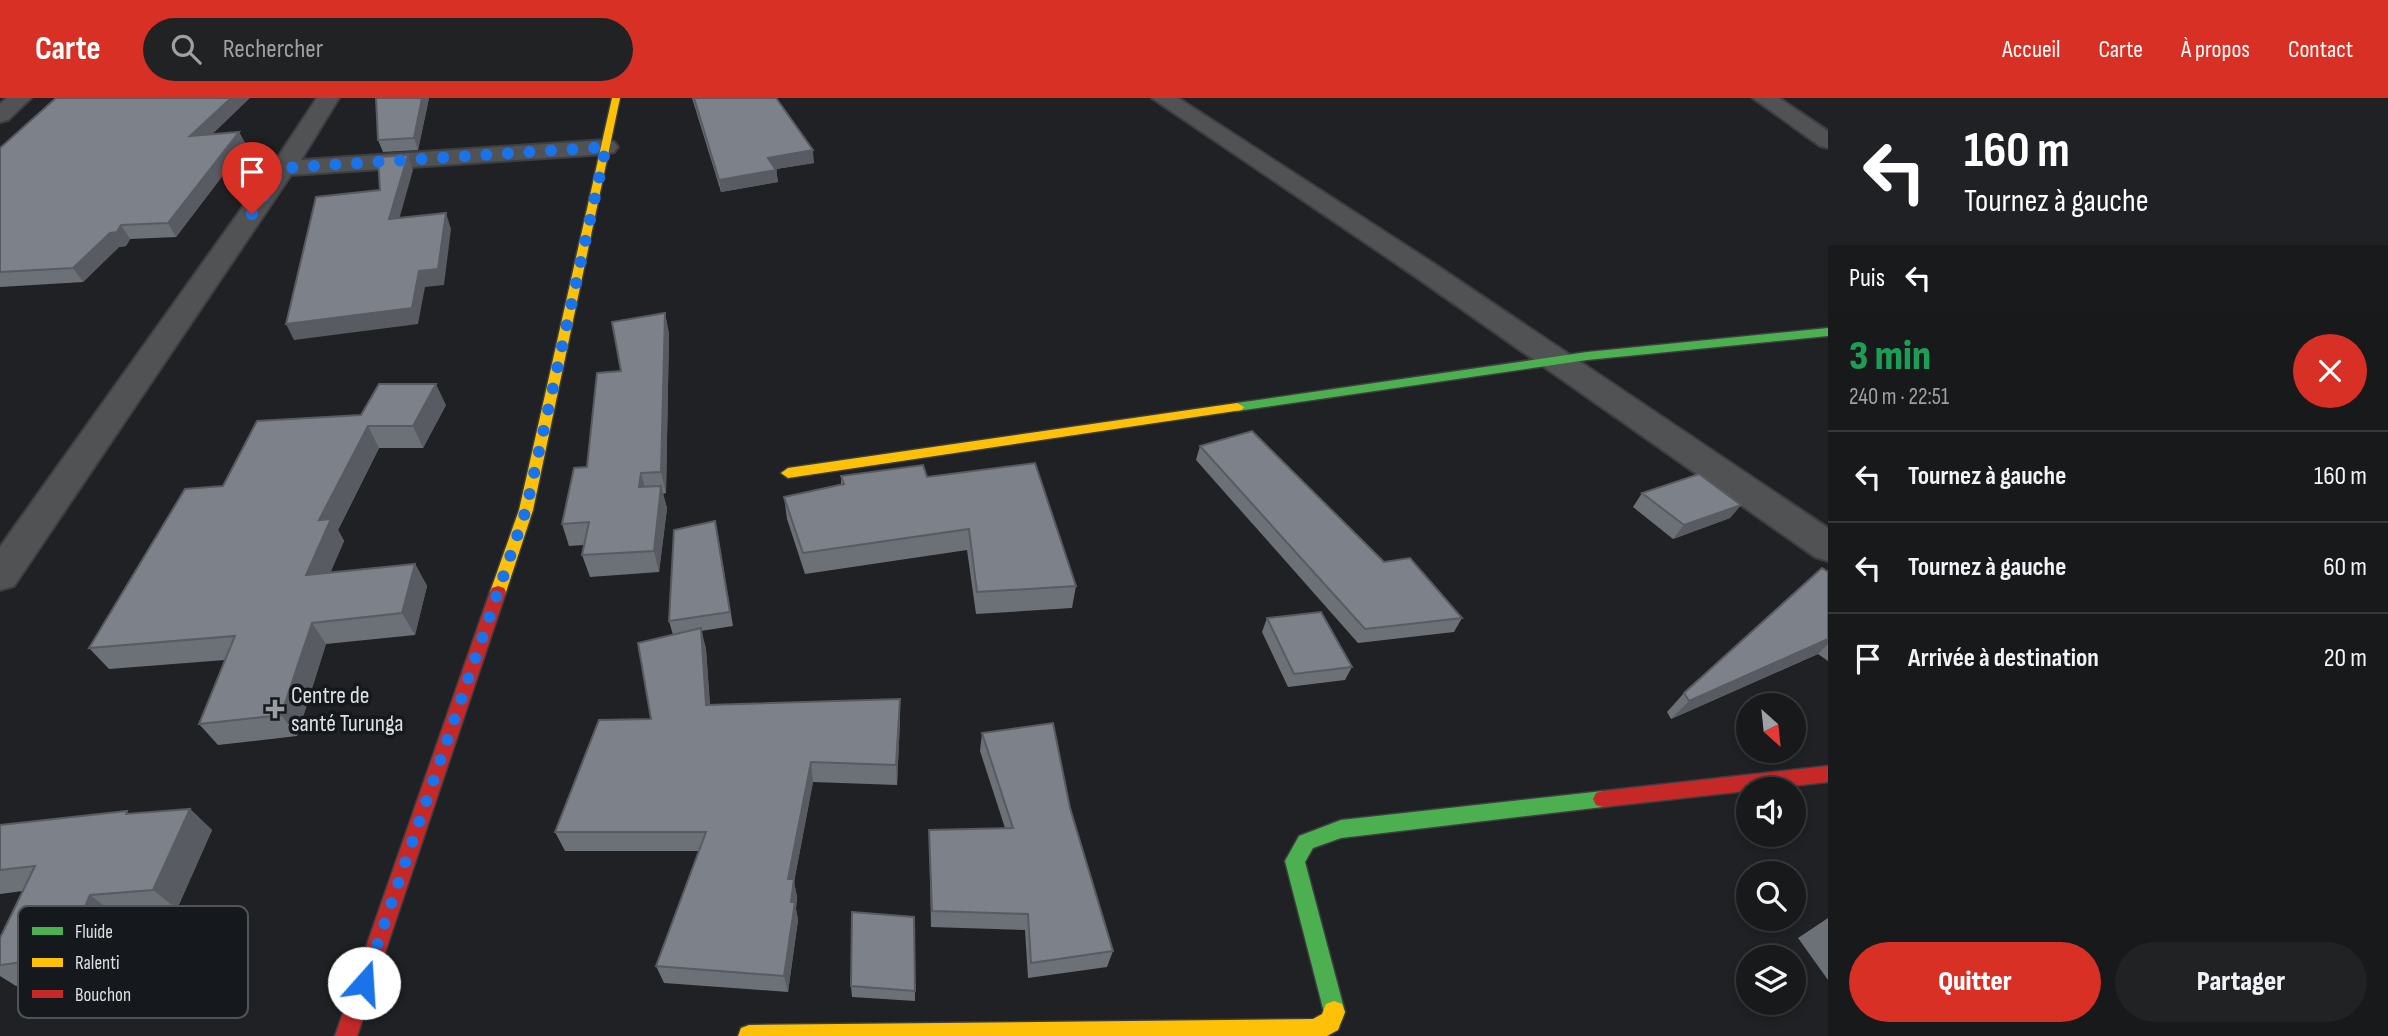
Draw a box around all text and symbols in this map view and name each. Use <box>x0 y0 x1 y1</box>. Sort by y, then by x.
search box <box>143 18 633 81</box>
text: Carte <box>35 29 101 69</box>
icon: search <box>167 30 205 68</box>
text: Rechercher <box>223 34 323 65</box>
text: Accueil <box>2002 35 2061 64</box>
text: Carte <box>2099 35 2143 64</box>
text: À propos <box>2181 35 2250 64</box>
text: Contact <box>2288 35 2353 64</box>
text: 160 m <box>1964 122 2070 181</box>
icon: left <box>1849 126 1940 217</box>
pin <box>222 142 282 214</box>
icon: arrive <box>233 153 271 191</box>
text: Tournez à gauche <box>1964 182 2149 221</box>
icon: left <box>1899 259 1937 297</box>
text: Puis <box>1849 263 1885 294</box>
text: 3 min <box>1849 331 1931 382</box>
button: close <box>2293 334 2367 408</box>
text: 240 m · 22:51 <box>1849 383 1949 411</box>
icon: left <box>1849 458 1887 496</box>
text: Tournez à gauche <box>1908 461 2066 492</box>
text: 160 m <box>2314 461 2367 492</box>
icon: left <box>1849 549 1887 587</box>
text: Tournez à gauche <box>1908 552 2066 583</box>
text: 60 m <box>2323 552 2367 583</box>
icon: arrive <box>1849 640 1887 678</box>
text: Arrivée à destination <box>1908 643 2099 674</box>
text: 20 m <box>2324 643 2367 674</box>
place label: Centre de santé Turunga <box>291 681 404 738</box>
north arrow <box>1736 693 1806 763</box>
map controls <box>1736 693 1806 1015</box>
marker: Centre de santé Turunga <box>265 699 285 719</box>
button: sound <box>1736 777 1806 847</box>
button: search <box>1736 861 1806 931</box>
legend <box>18 906 248 1018</box>
text: Fluide <box>75 921 113 944</box>
button: Quitter <box>1849 942 2101 1022</box>
button: Partager <box>2115 942 2367 1022</box>
button: layers <box>1736 945 1806 1015</box>
position arrow <box>327 946 401 1020</box>
text: Ralenti <box>75 952 120 975</box>
text: Bouchon <box>75 984 131 1007</box>

